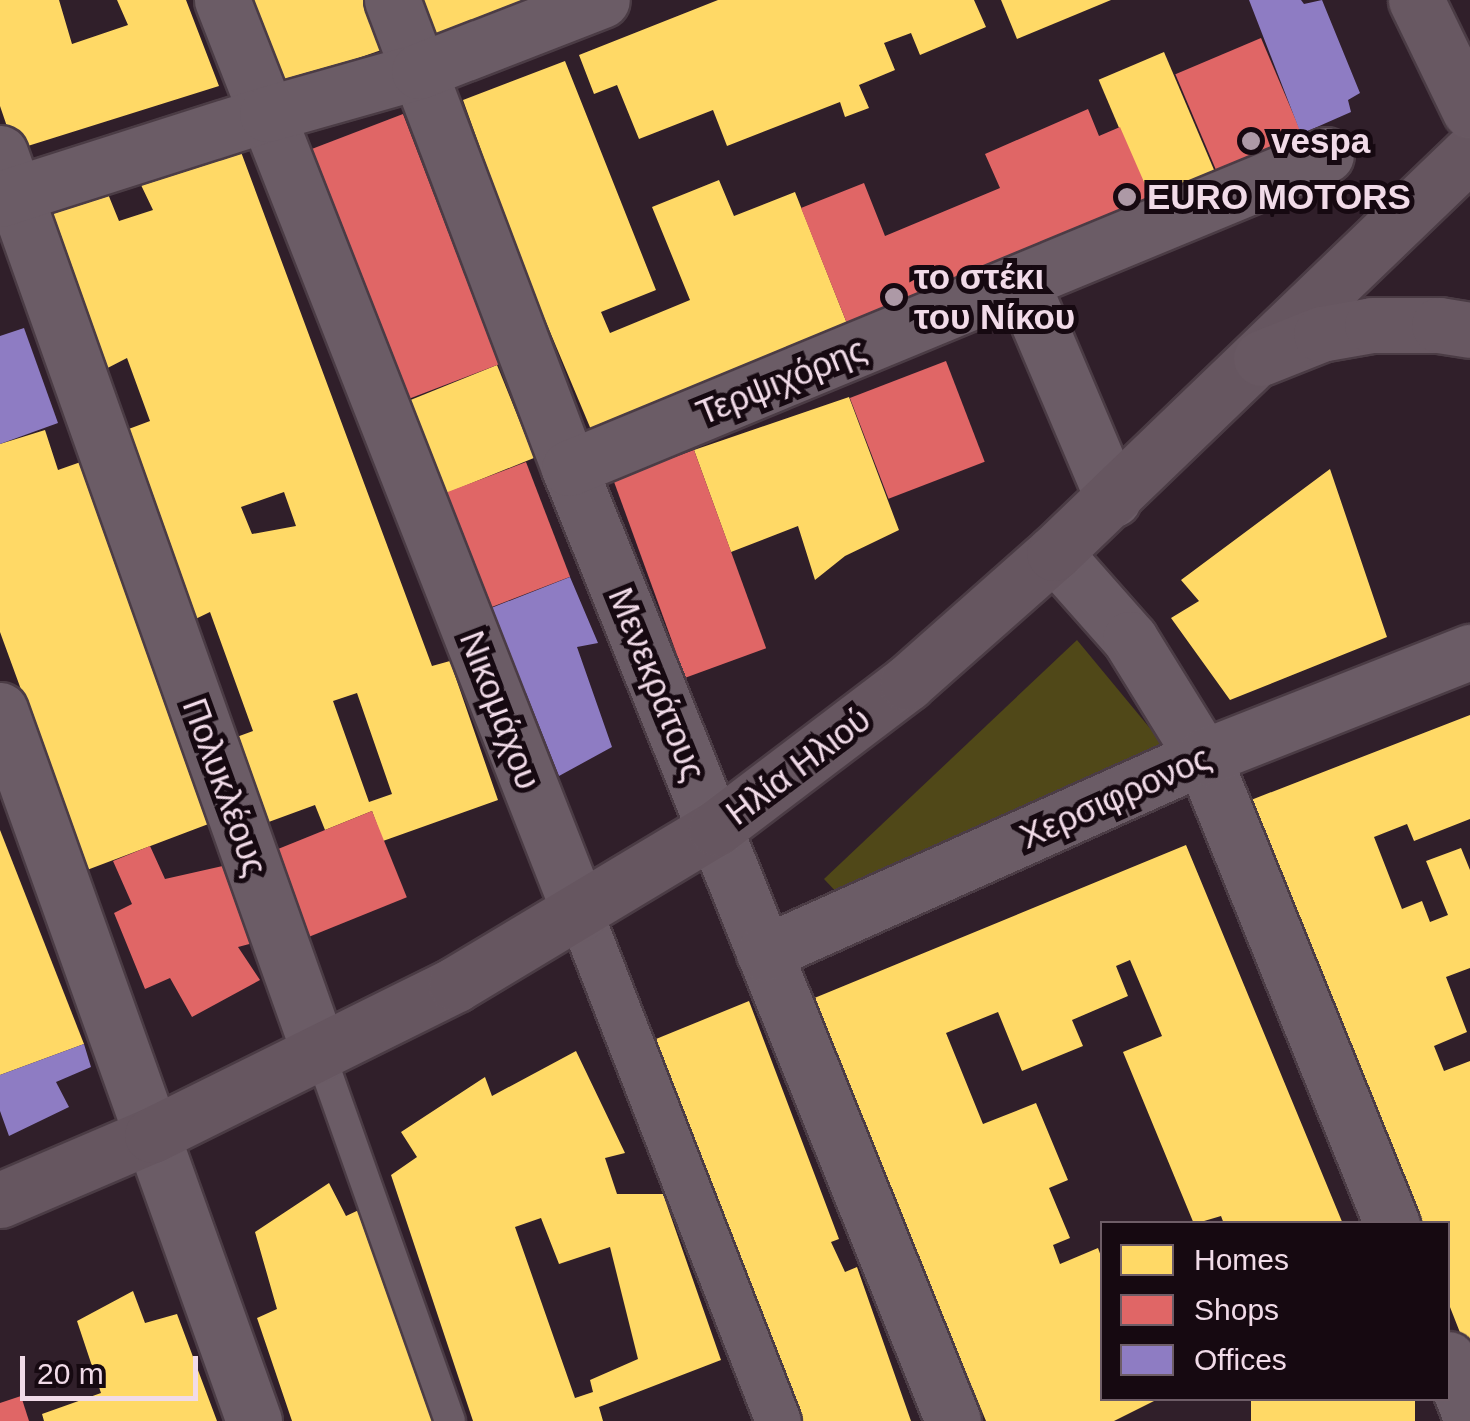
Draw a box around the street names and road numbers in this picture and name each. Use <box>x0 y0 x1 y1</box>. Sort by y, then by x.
street label: Τερψιχόρης <box>690 328 872 434</box>
street label: Μενεκράτους <box>599 581 715 787</box>
street label: Νικομάχου <box>451 625 549 795</box>
street label: Πολυκλέους <box>173 692 277 882</box>
street label: Ηλία Ηλιού <box>718 698 878 834</box>
street label: Χερσιφρονος <box>1013 736 1217 858</box>

